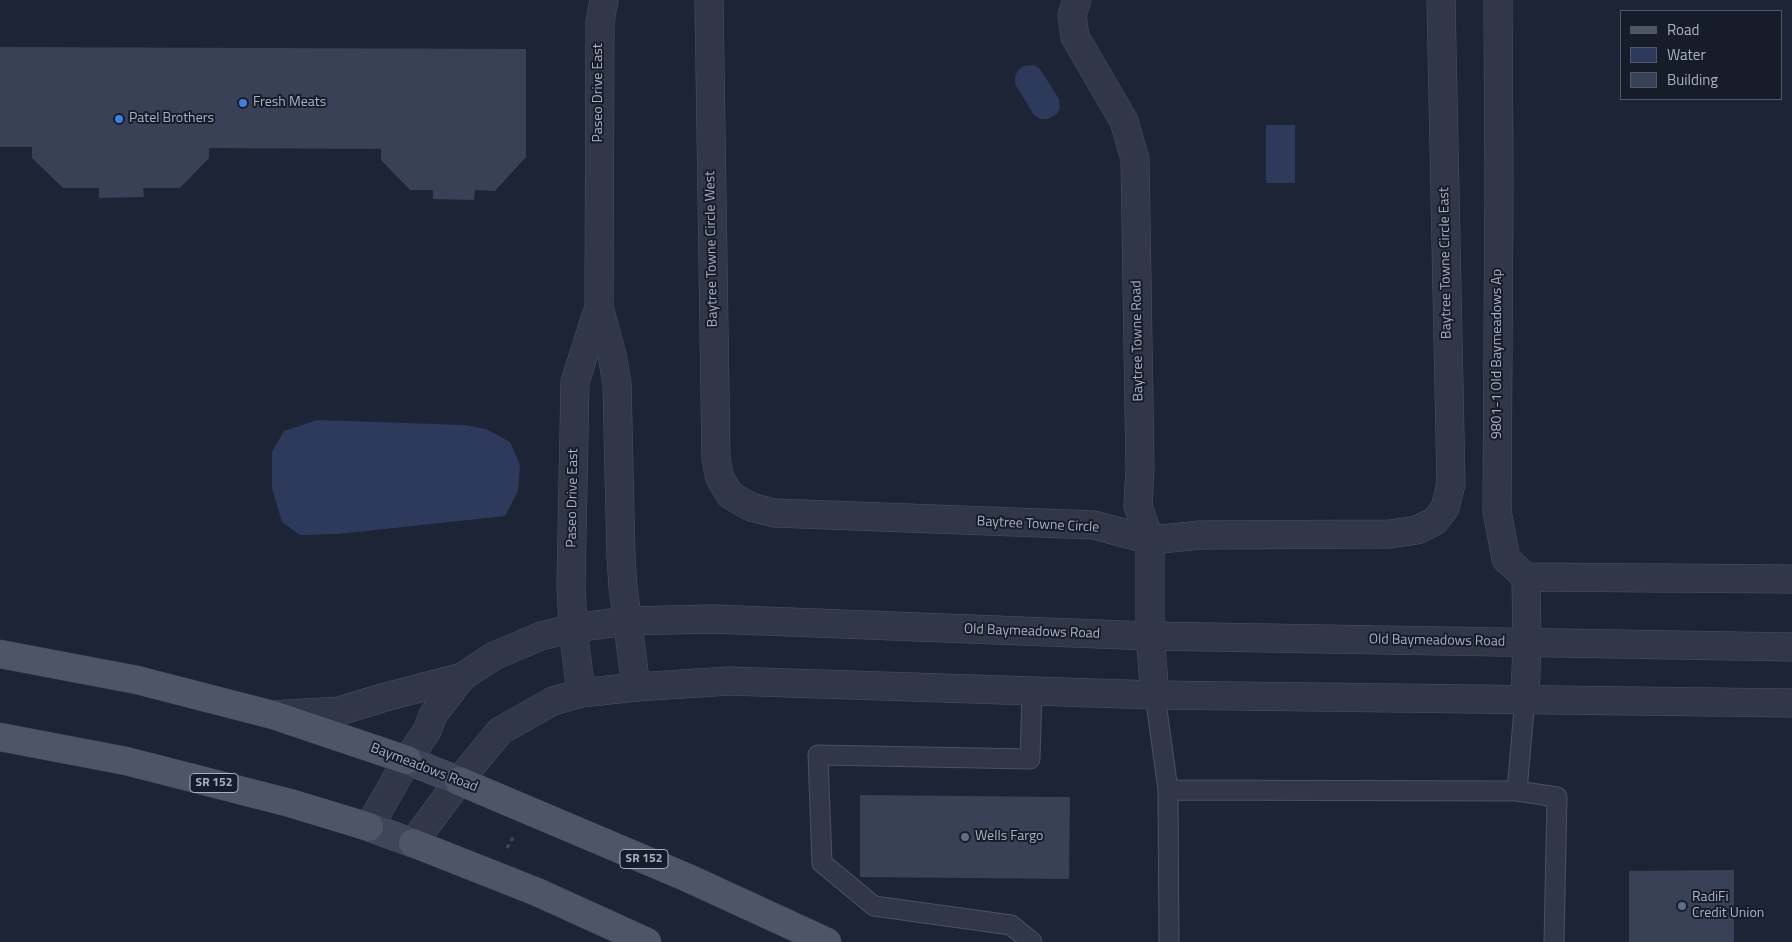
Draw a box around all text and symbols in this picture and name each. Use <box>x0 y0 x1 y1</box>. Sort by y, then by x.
legend <box>1620 10 1782 100</box>
text: Road <box>1667 18 1699 41</box>
street label: Paseo Drive East <box>591 43 607 143</box>
text: Water <box>1667 43 1706 66</box>
text: Building <box>1667 68 1718 91</box>
place label: Fresh Meats <box>253 95 326 111</box>
marker: Fresh Meats <box>237 97 249 109</box>
place label: Patel Brothers <box>129 111 214 127</box>
marker: Patel Brothers <box>113 113 125 125</box>
street label: Baytree Towne Circle West <box>702 171 722 327</box>
street label: Baytree Towne Circle East <box>1436 187 1456 339</box>
street label: 9801-1 Old Baymeadows Ap <box>1490 269 1506 439</box>
street label: Baytree Towne Road <box>1129 280 1147 402</box>
street label: Paseo Drive East <box>564 448 582 548</box>
street label: Baytree Towne Circle <box>976 513 1100 537</box>
street label: Old Baymeadows Road <box>964 621 1100 643</box>
street label: Old Baymeadows Road <box>1369 631 1505 651</box>
street label: Baymeadows Road <box>368 740 480 796</box>
road number: SR 152 <box>190 774 238 792</box>
place label: Wells Fargo <box>975 829 1044 845</box>
marker: Wells Fargo <box>959 831 971 843</box>
road number: SR 152 <box>620 850 668 869</box>
place label: RadiFi Credit Union <box>1692 890 1764 922</box>
marker: RadiFi Credit Union <box>1676 900 1688 912</box>

